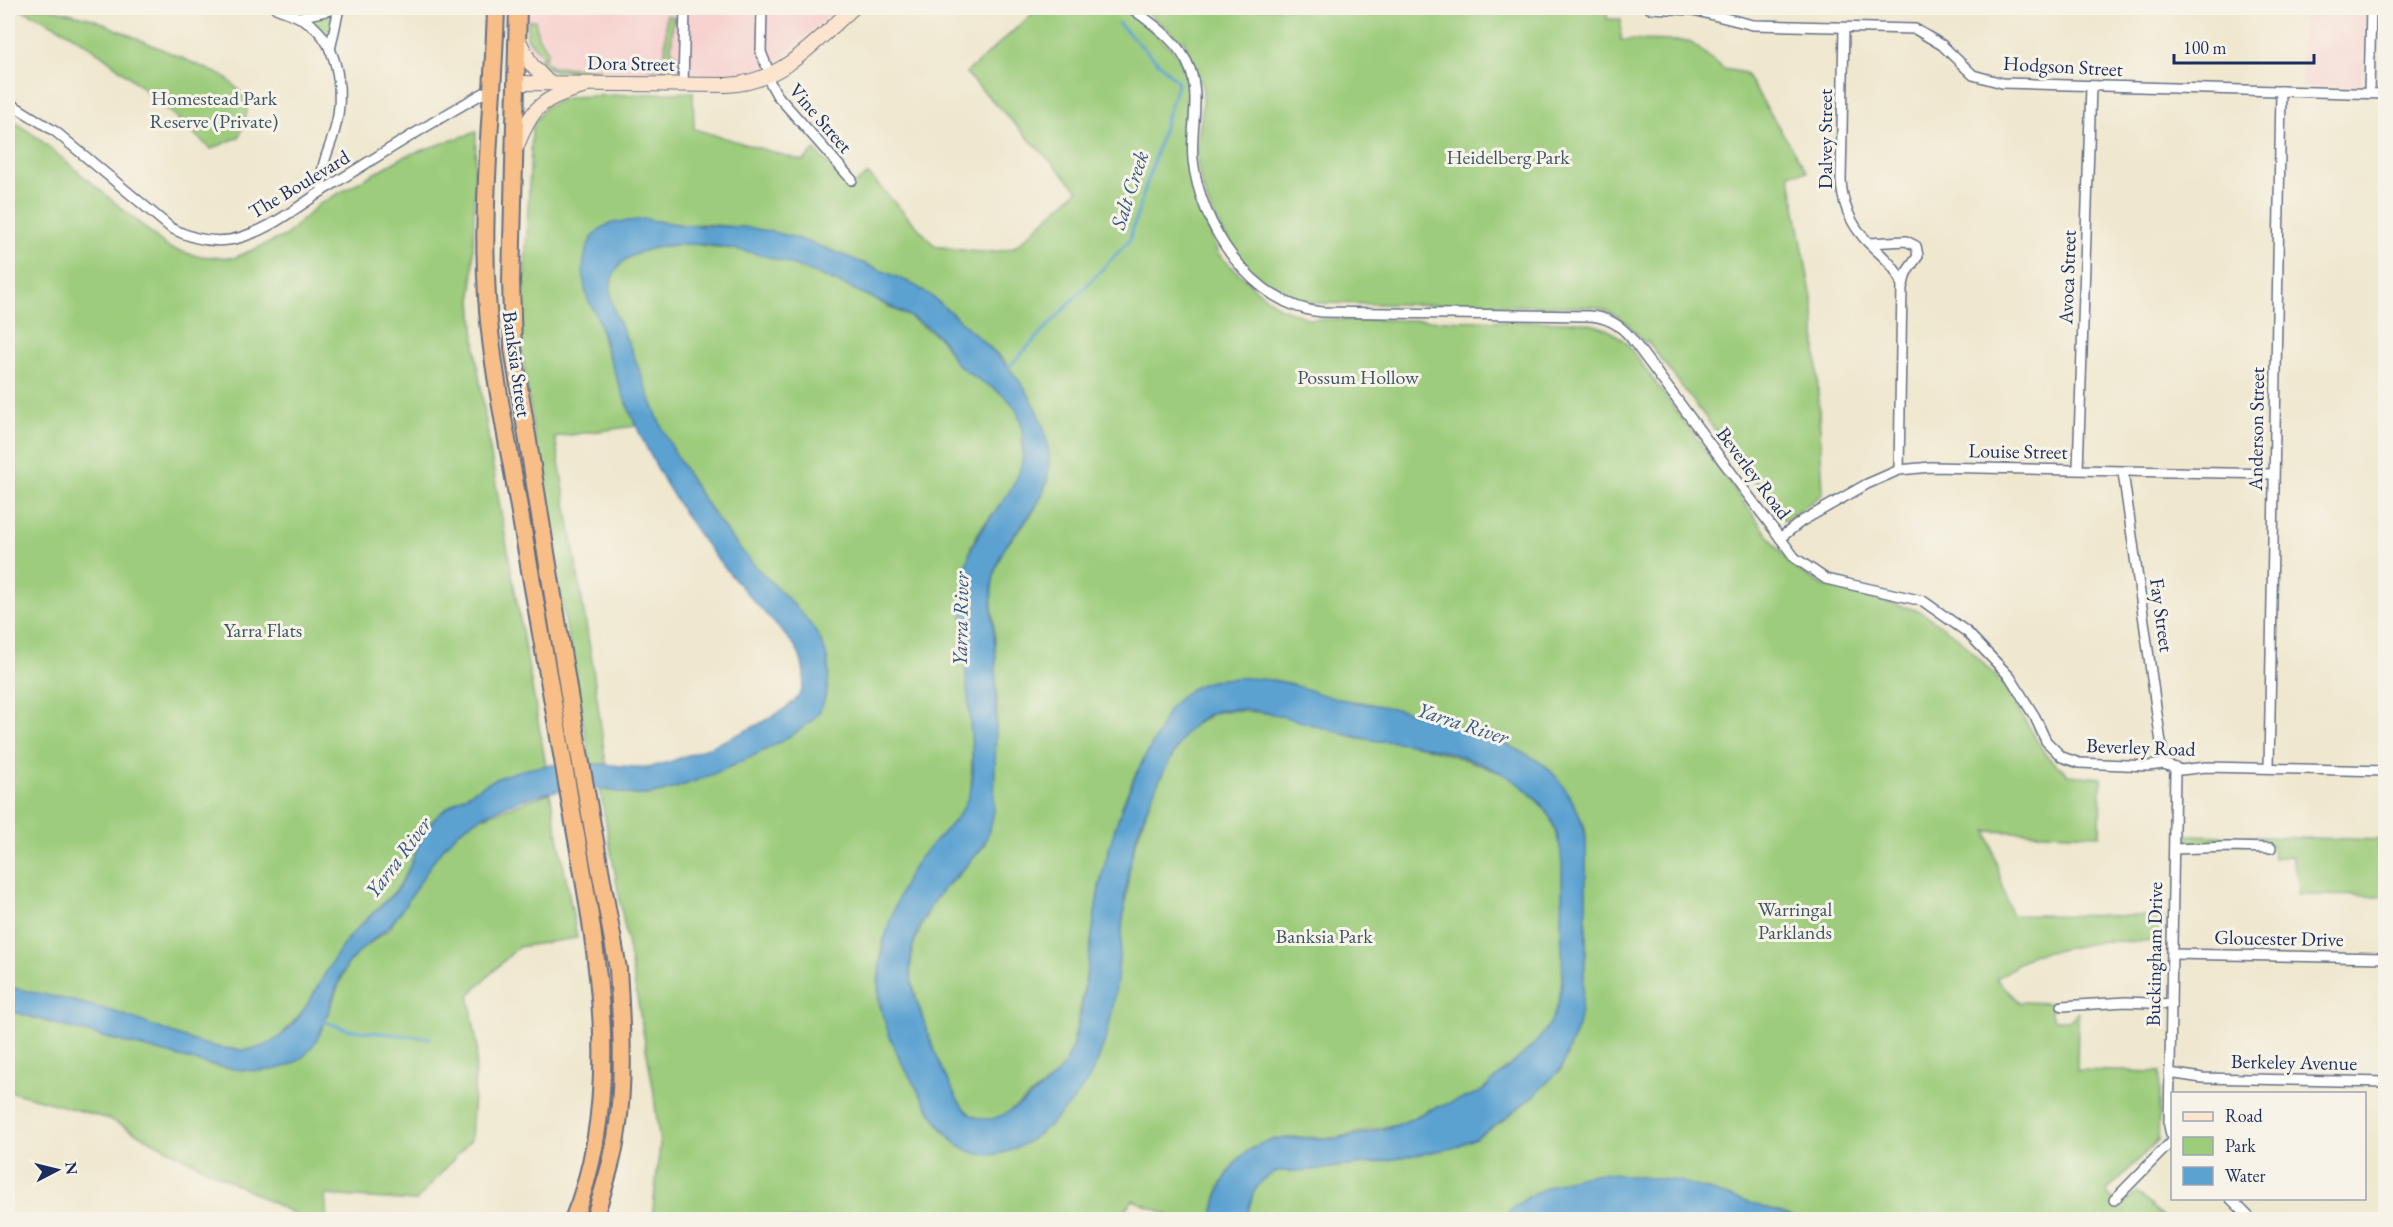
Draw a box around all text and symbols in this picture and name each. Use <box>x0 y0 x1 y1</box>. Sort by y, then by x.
scale bar <box>2174 27 2314 65</box>
text: 100 m <box>2183 36 2227 59</box>
street label: Dora Street <box>587 49 676 77</box>
street label: Hodgson Street <box>2003 50 2124 82</box>
street label: Vine Street <box>784 78 859 159</box>
park label: Homestead Park Reserve (Private) <box>150 85 278 134</box>
street label: Dalvey Street <box>1812 88 1838 189</box>
street label: The Boulevard <box>244 143 355 224</box>
park label: Heidelberg Park <box>1446 144 1570 170</box>
water label: Salt Creek <box>1103 147 1154 233</box>
street label: Avoca Street <box>2052 229 2082 326</box>
street label: Banksia Street <box>497 309 537 419</box>
park label: Possum Hollow <box>1297 364 1419 390</box>
street label: Anderson Street <box>2242 366 2270 492</box>
street label: Beverley Road <box>1711 421 1798 525</box>
street label: Louise Street <box>1968 437 2069 465</box>
water label: Yarra River <box>946 571 974 666</box>
street label: Fay Street <box>2144 576 2180 654</box>
park label: Yarra Flats <box>224 617 302 643</box>
water label: Yarra River <box>1414 696 1513 751</box>
street label: Beverley Road <box>2086 732 2197 762</box>
water label: Yarra River <box>359 810 438 903</box>
street label: Buckingham Drive <box>2140 881 2168 1026</box>
park label: Warringal Parklands <box>1758 896 1832 945</box>
park label: Banksia Park <box>1275 923 1373 949</box>
street label: Gloucester Drive <box>2214 924 2344 952</box>
street label: Berkeley Avenue <box>2231 1048 2357 1076</box>
legend <box>2171 1092 2366 1200</box>
text: Road <box>2225 1104 2264 1127</box>
text: Park <box>2225 1134 2256 1157</box>
north arrow <box>27 1140 87 1200</box>
text: N <box>60 1161 83 1176</box>
text: Water <box>2225 1164 2266 1187</box>

